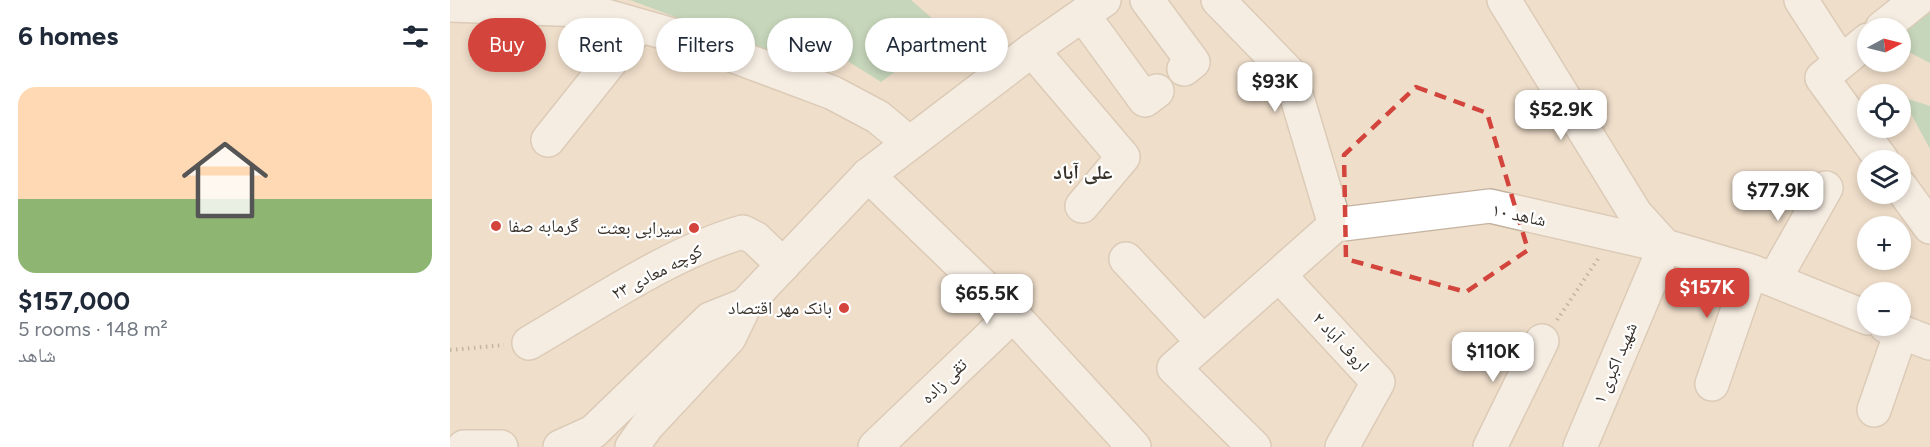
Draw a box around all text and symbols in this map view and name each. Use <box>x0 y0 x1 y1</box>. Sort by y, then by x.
chip: Buy <box>468 18 546 72</box>
chip: Rent <box>558 18 644 72</box>
chip: Filters <box>656 18 755 72</box>
chip: New <box>767 18 853 72</box>
chip: Apartment <box>865 18 1008 72</box>
north arrow <box>1857 18 1911 72</box>
map controls <box>1857 18 1911 336</box>
text: 6 homes <box>18 20 118 52</box>
icon: filters <box>399 20 432 53</box>
pin: $93K <box>1239 62 1311 113</box>
text: $93K <box>1251 69 1299 93</box>
button: locate <box>1857 84 1911 138</box>
pin: $52.9K <box>1512 90 1610 141</box>
text: $52.9K <box>1529 97 1593 121</box>
icon: home <box>171 126 279 234</box>
button: layers <box>1857 150 1911 204</box>
district label: علی آباد <box>1053 160 1113 185</box>
pin: $77.9K <box>1729 171 1827 222</box>
text: $77.9K <box>1746 178 1810 202</box>
street label: شاهد ۱۰ <box>1490 199 1548 231</box>
place label: گرمابه صفا <box>508 215 579 237</box>
button: + <box>1857 216 1911 270</box>
place label: سیرابی بعثت <box>597 217 682 239</box>
marker: گرمابه صفا <box>489 219 503 233</box>
marker: سیرابی بعثت <box>687 221 701 235</box>
street label: کوچه معادی ۲۳ <box>608 239 707 304</box>
pin: $157K <box>1665 268 1749 319</box>
pin: $65.5K <box>938 274 1036 325</box>
text: $157K <box>1679 275 1735 299</box>
text: $65.5K <box>955 281 1019 305</box>
button: − <box>1857 282 1911 336</box>
text: $157,000 <box>18 285 130 317</box>
place label: بانک مهر اقتصاد <box>728 297 832 319</box>
marker: بانک مهر اقتصاد <box>837 301 851 315</box>
street label: اروف آباد ۲ <box>1308 308 1374 376</box>
text: 5 rooms · 148 m² <box>18 317 168 341</box>
street label: شهید اکبری ۱ <box>1588 319 1642 407</box>
pin: $110K <box>1451 332 1535 383</box>
text: $110K <box>1466 339 1520 363</box>
text: شاهد <box>18 343 56 367</box>
street label: تقی زاده <box>916 354 972 408</box>

